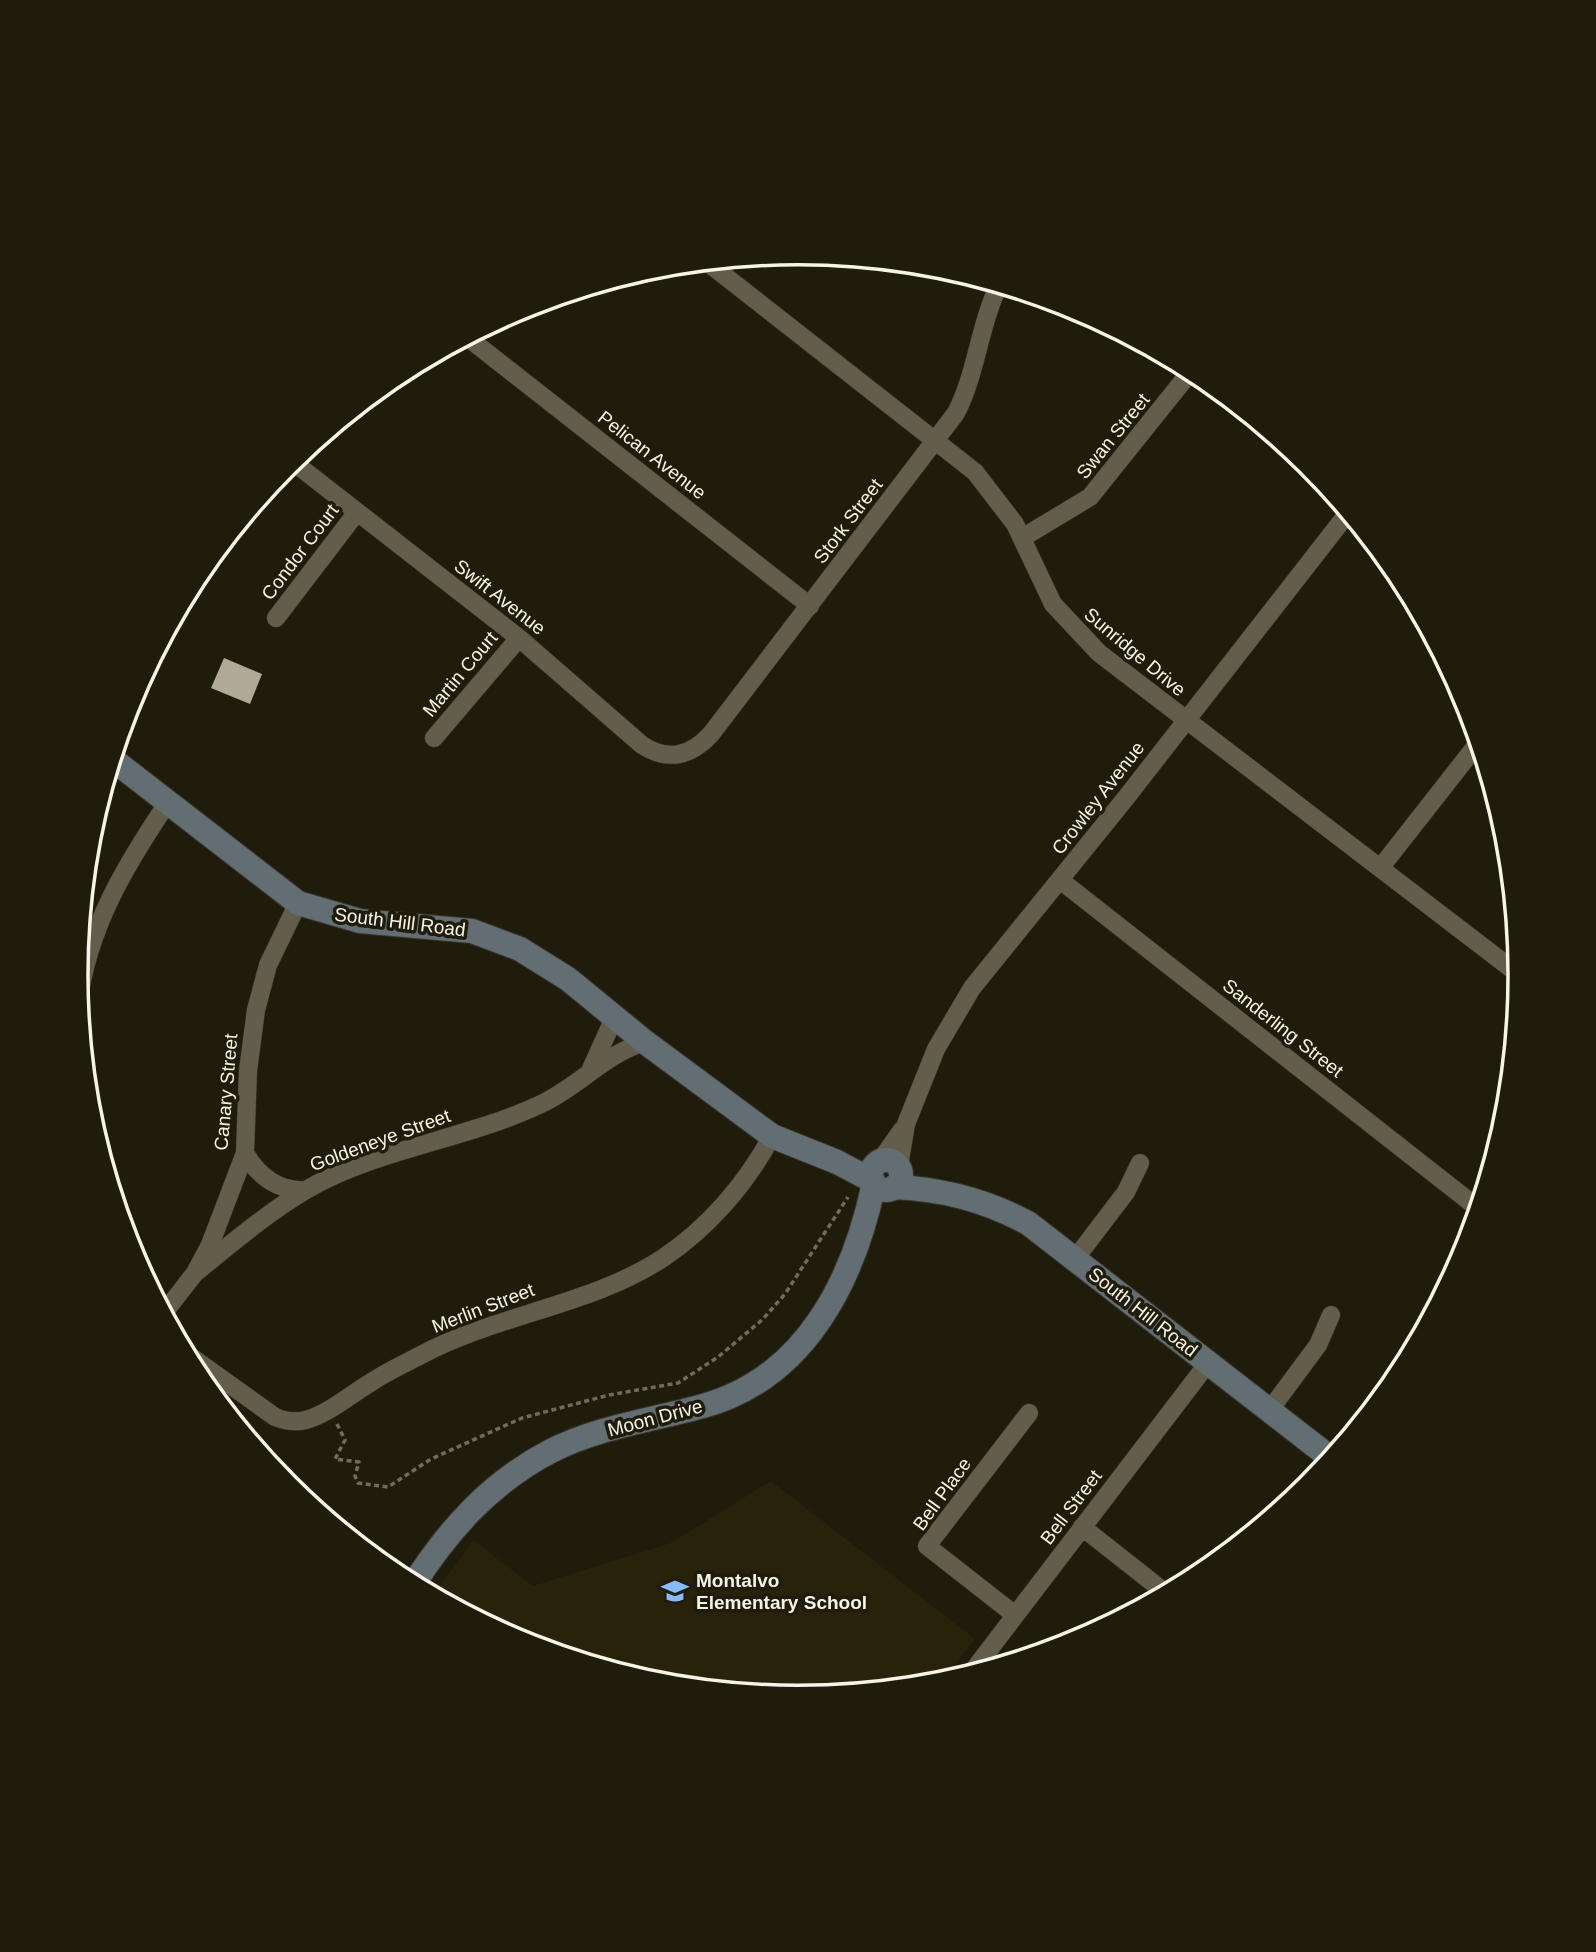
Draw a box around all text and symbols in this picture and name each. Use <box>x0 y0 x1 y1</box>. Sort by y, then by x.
street label: Swan Street <box>1072 389 1154 483</box>
street label: Pelican Avenue <box>594 407 710 503</box>
street label: Stork Street <box>809 474 887 567</box>
street label: Condor Court <box>257 500 343 604</box>
street label: Swift Avenue <box>450 555 550 639</box>
street label: Sunridge Drive <box>1080 604 1190 700</box>
street label: Martin Court <box>418 627 502 721</box>
street label: Crowley Avenue <box>1048 738 1148 858</box>
street label: South Hill Road <box>333 904 467 940</box>
street label: Sanderling Street <box>1219 975 1348 1082</box>
street label: Canary Street <box>210 1032 242 1151</box>
street label: Goldeneye Street <box>307 1105 454 1175</box>
street label: South Hill Road <box>1085 1263 1201 1361</box>
street label: Merlin Street <box>429 1279 538 1337</box>
street label: Moon Drive <box>605 1395 705 1441</box>
street label: Bell Place <box>909 1454 975 1534</box>
street label: Bell Street <box>1036 1465 1106 1548</box>
place label: Montalvo Elementary School <box>696 1570 867 1613</box>
school or university icon: Montalvo Elementary School <box>660 1576 690 1606</box>

